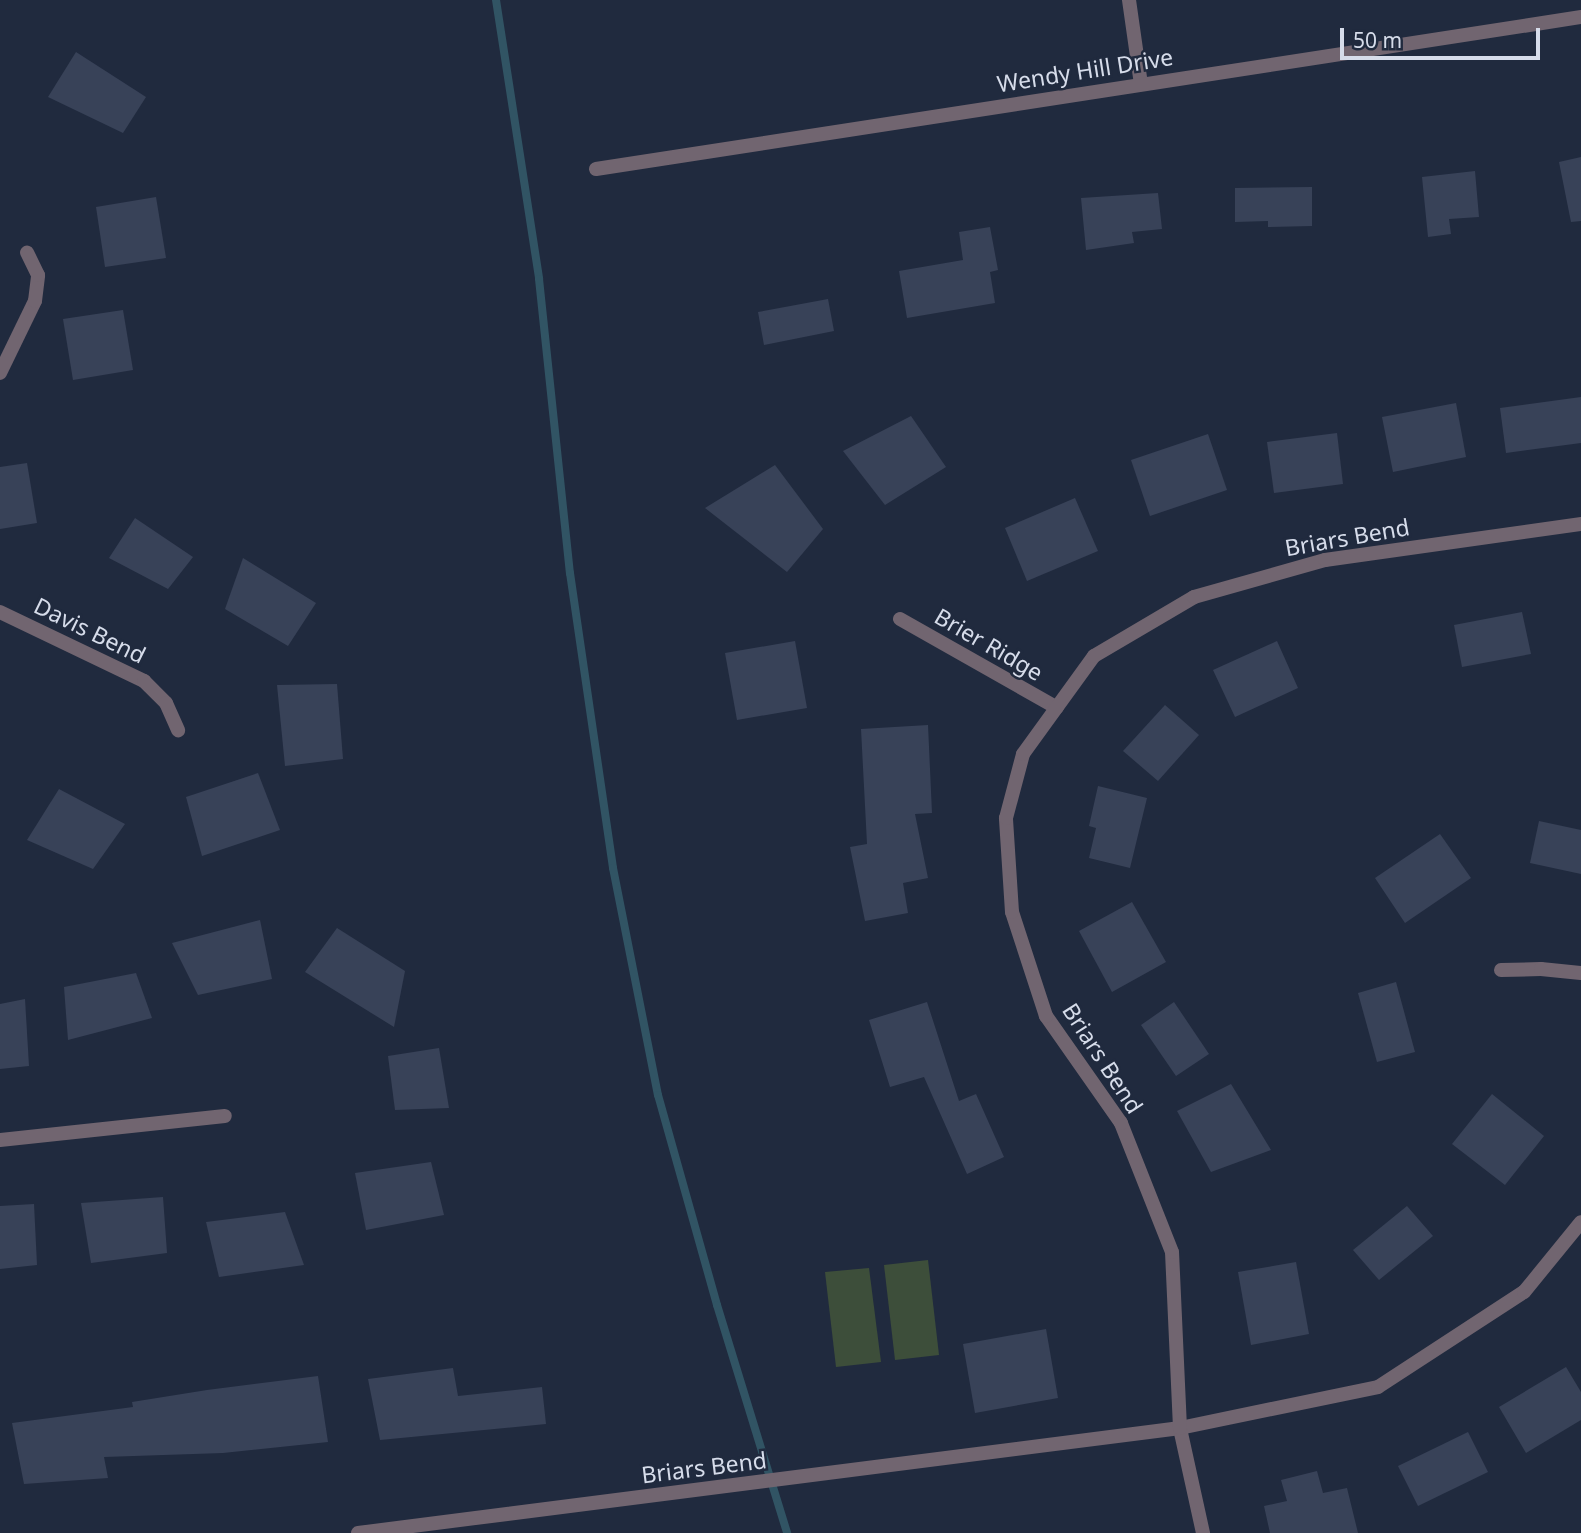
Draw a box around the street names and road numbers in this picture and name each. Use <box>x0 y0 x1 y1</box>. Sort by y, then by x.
street label: Wendy Hill Drive <box>995 42 1175 98</box>
street label: Briars Bend <box>1283 512 1411 562</box>
street label: Davis Bend <box>30 591 150 669</box>
street label: Brier Ridge <box>930 602 1048 686</box>
street label: Briars Bend <box>1057 998 1149 1118</box>
street label: Briars Bend <box>640 1446 768 1488</box>

